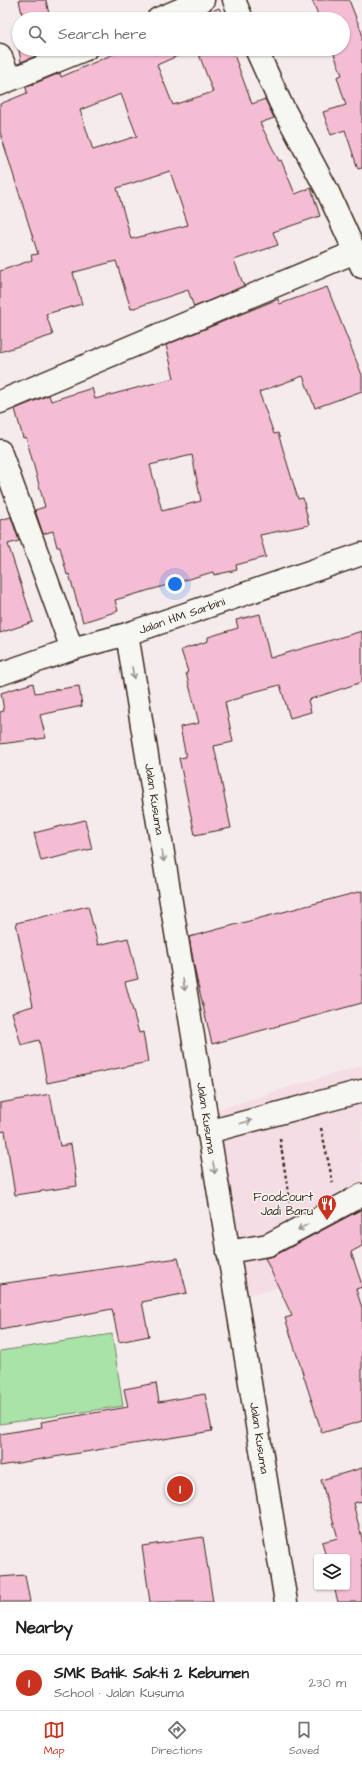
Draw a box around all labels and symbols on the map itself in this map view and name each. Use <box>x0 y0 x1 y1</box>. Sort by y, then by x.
your location <box>165 574 185 594</box>
street label: Jalan HM Sarbini <box>137 593 228 639</box>
one-way arrow <box>129 666 137 679</box>
street label: Jalan Kusuma <box>140 762 168 836</box>
one-way arrow <box>159 850 167 863</box>
one-way arrow <box>180 978 188 991</box>
street label: Jalan Kusuma <box>192 1081 220 1155</box>
one-way arrow <box>239 1118 252 1126</box>
one-way arrow <box>210 1161 218 1174</box>
place label: Foodcourt Jadi Baru <box>253 1189 313 1220</box>
restaurant icon: Foodcourt Jadi Baru <box>316 1193 338 1221</box>
one-way arrow <box>297 1224 309 1231</box>
street label: Jalan Kusuma <box>245 1401 273 1475</box>
pin: 1 <box>167 1474 193 1504</box>

